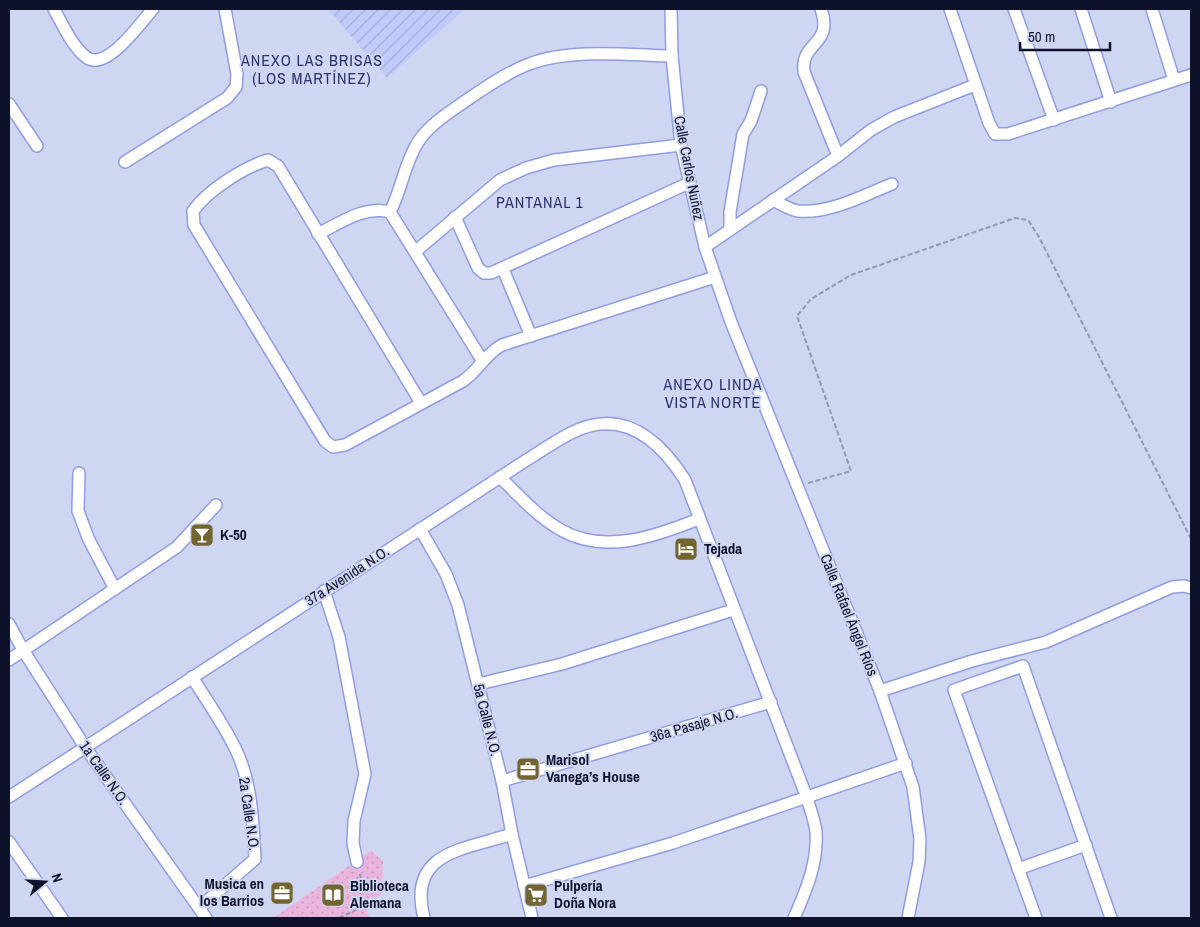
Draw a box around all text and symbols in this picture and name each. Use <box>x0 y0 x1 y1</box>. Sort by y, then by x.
scale bar <box>1020 20 1110 52</box>
text: 50 m <box>1028 26 1055 47</box>
district label: ANEXO LAS BRISAS (LOS MARTÍNEZ) <box>240 49 383 89</box>
street label: Calle Carlos Nuñez <box>669 114 710 222</box>
district label: PANTANAL 1 <box>496 191 584 213</box>
district label: ANEXO LINDA VISTA NORTE <box>662 373 763 413</box>
bar icon: K-50 <box>189 522 215 548</box>
place label: K-50 <box>220 524 247 545</box>
hotel icon: Tejada <box>673 536 699 562</box>
place label: Tejada <box>704 538 742 559</box>
street label: 37a Avenida N.O. <box>300 540 393 611</box>
street label: Calle Rafael Ángel Ríos <box>815 551 884 679</box>
street label: 5a Calle N.O. <box>468 682 507 758</box>
street label: 36a Pasaje N.O. <box>648 702 740 747</box>
street label: 1a Calle N.O. <box>75 736 134 809</box>
place label: Marisol Vanega’s House <box>546 749 640 787</box>
office icon: Marisol Vanega’s House <box>515 756 541 782</box>
street label: 2a Calle N.O. <box>234 776 265 852</box>
north arrow <box>20 857 70 907</box>
text: N <box>48 871 67 885</box>
place label: Musica en los Barrios <box>200 873 264 911</box>
place label: Biblioteca Alemana <box>350 875 409 913</box>
place label: Pulpería Doña Nora <box>554 875 616 913</box>
office icon: Musica en los Barrios <box>269 880 295 906</box>
library icon: Biblioteca Alemana <box>320 882 346 908</box>
supermarket icon: Pulpería Doña Nora <box>523 882 549 908</box>

